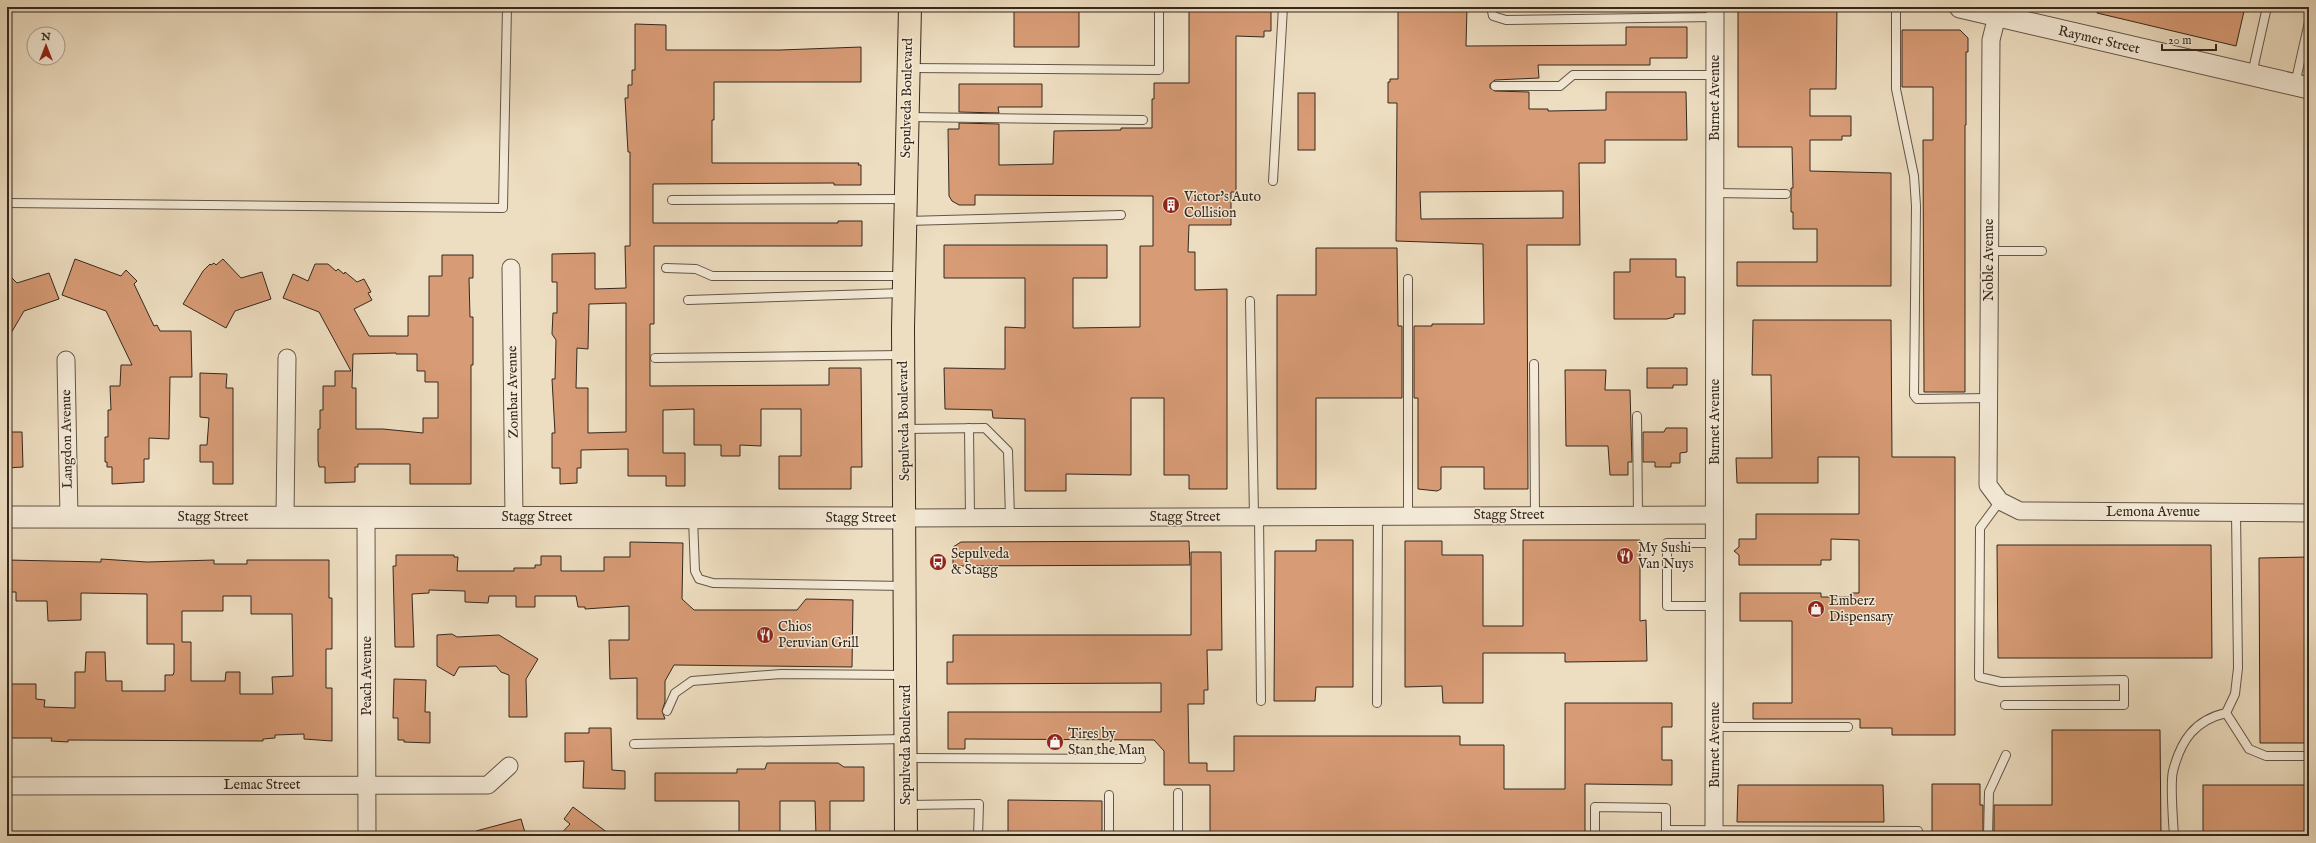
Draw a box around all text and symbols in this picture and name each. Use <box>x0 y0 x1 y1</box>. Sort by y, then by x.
street label: Raymer Street <box>2056 22 2142 58</box>
north arrow <box>26 26 66 66</box>
scale bar <box>2162 26 2216 52</box>
text: N <box>40 30 51 44</box>
text: 20 m <box>2168 33 2191 48</box>
street label: Sepulveda Boulevard <box>897 37 917 158</box>
street label: Burnet Avenue <box>1706 54 1724 141</box>
place label: Victor's Auto Collision <box>1183 188 1261 222</box>
building icon: Victor's Auto Collision <box>1161 195 1181 215</box>
street label: Noble Avenue <box>1980 218 1998 301</box>
street label: Zombar Avenue <box>503 345 523 438</box>
street label: Sepulveda Boulevard <box>894 360 914 481</box>
street label: Burnet Avenue <box>1706 378 1724 465</box>
street label: Langdon Avenue <box>57 389 77 489</box>
street label: Lemona Avenue <box>2106 503 2201 521</box>
street label: Stagg Street <box>1473 506 1545 524</box>
street label: Stagg Street <box>177 508 249 526</box>
street label: Stagg Street <box>501 508 573 526</box>
street label: Stagg Street <box>1149 508 1221 526</box>
street label: Stagg Street <box>825 509 897 527</box>
place label: My Sushi Van Nuys <box>1637 539 1694 573</box>
place label: Sepulveda & Stagg <box>951 545 1010 579</box>
restaurant icon: My Sushi Van Nuys <box>1615 546 1635 566</box>
bus stop icon: Sepulveda & Stagg <box>928 552 948 572</box>
place label: Emberz Dispensary <box>1829 592 1893 626</box>
shop icon: Emberz Dispensary <box>1806 599 1826 619</box>
place label: Chios Peruvian Grill <box>778 618 859 652</box>
restaurant icon: Chios Peruvian Grill <box>755 625 775 645</box>
street label: Peach Avenue <box>358 636 376 716</box>
street label: Sepulveda Boulevard <box>897 684 915 805</box>
street label: Burnet Avenue <box>1706 701 1724 788</box>
place label: Tires by Stan the Man <box>1068 725 1145 759</box>
shop icon: Tires by Stan the Man <box>1045 732 1065 752</box>
street label: Lemac Street <box>223 776 301 794</box>

